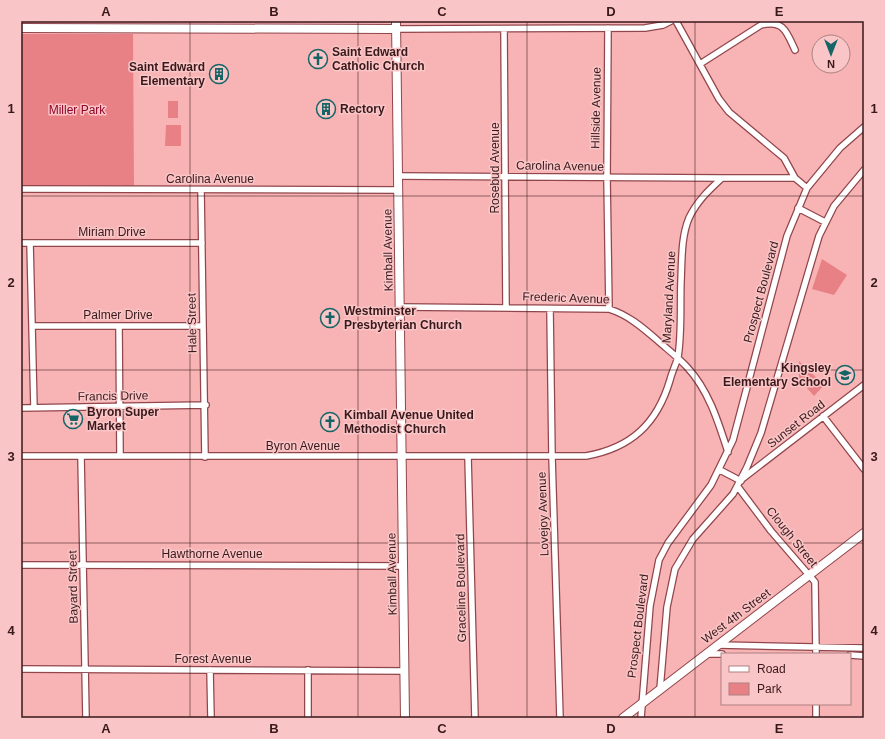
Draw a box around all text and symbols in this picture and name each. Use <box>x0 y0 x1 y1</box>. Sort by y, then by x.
text: A <box>101 4 111 19</box>
text: B <box>269 4 279 19</box>
text: C <box>437 4 447 19</box>
text: D <box>606 4 616 19</box>
text: E <box>775 4 784 19</box>
north arrow <box>811 34 851 74</box>
place label: Saint Edward Catholic Church <box>332 45 425 73</box>
church icon: Saint Edward Catholic Church <box>307 48 329 70</box>
text: N <box>827 58 835 70</box>
place label: Saint Edward Elementary <box>129 60 205 88</box>
building icon: Saint Edward Elementary <box>208 63 230 85</box>
street label: Hillside Avenue <box>588 67 604 149</box>
building icon: Rectory <box>315 98 337 120</box>
text: 1 <box>7 101 15 116</box>
text: 1 <box>870 101 878 116</box>
place label: Rectory <box>340 102 385 116</box>
park label: Miller Park <box>49 103 106 117</box>
street label: Rosebud Avenue <box>488 122 502 214</box>
street label: Carolina Avenue <box>516 158 604 174</box>
street label: Carolina Avenue <box>166 172 254 186</box>
street label: Kimball Avenue <box>380 208 396 291</box>
street label: Miriam Drive <box>78 225 146 239</box>
street label: Prospect Boulevard <box>741 240 781 344</box>
street label: Maryland Avenue <box>660 250 678 344</box>
text: 2 <box>7 275 15 290</box>
text: 2 <box>870 275 878 290</box>
street label: Frederic Avenue <box>522 289 610 307</box>
street label: Hale Street <box>184 292 200 353</box>
place label: Westminster Presbyterian Church <box>344 304 462 332</box>
church icon: Westminster Presbyterian Church <box>319 307 341 329</box>
street label: Palmer Drive <box>83 308 153 322</box>
place label: Kingsley Elementary School <box>723 361 831 389</box>
school or university icon: Kingsley Elementary School <box>834 364 856 386</box>
street label: Francis Drive <box>78 388 149 404</box>
street label: Sunset Road <box>764 397 828 451</box>
place label: Byron Super Market <box>87 405 159 433</box>
supermarket icon: Byron Super Market <box>62 408 84 430</box>
place label: Kimball Avenue United Methodist Church <box>344 408 474 436</box>
church icon: Kimball Avenue United Methodist Church <box>319 411 341 433</box>
street label: Byron Avenue <box>266 439 341 453</box>
text: 3 <box>7 449 15 464</box>
text: 3 <box>870 449 878 464</box>
street label: Lovejoy Avenue <box>535 471 551 556</box>
street label: Clough Street <box>763 504 821 570</box>
street label: Kimball Avenue <box>384 532 400 615</box>
street label: Graceline Boulevard <box>453 534 469 642</box>
street label: Hawthorne Avenue <box>161 547 263 561</box>
street label: Bayard Street <box>65 550 81 624</box>
street label: Prospect Boulevard <box>625 573 651 679</box>
street label: West 4th Street <box>699 585 774 646</box>
text: 4 <box>7 623 15 638</box>
text: 4 <box>870 623 878 638</box>
street label: Forest Avenue <box>174 652 252 666</box>
legend <box>721 653 851 705</box>
text: Road <box>757 662 786 676</box>
text: Park <box>757 682 783 696</box>
text: A <box>101 721 111 736</box>
text: B <box>269 721 279 736</box>
text: C <box>437 721 447 736</box>
text: D <box>606 721 616 736</box>
text: E <box>775 721 784 736</box>

